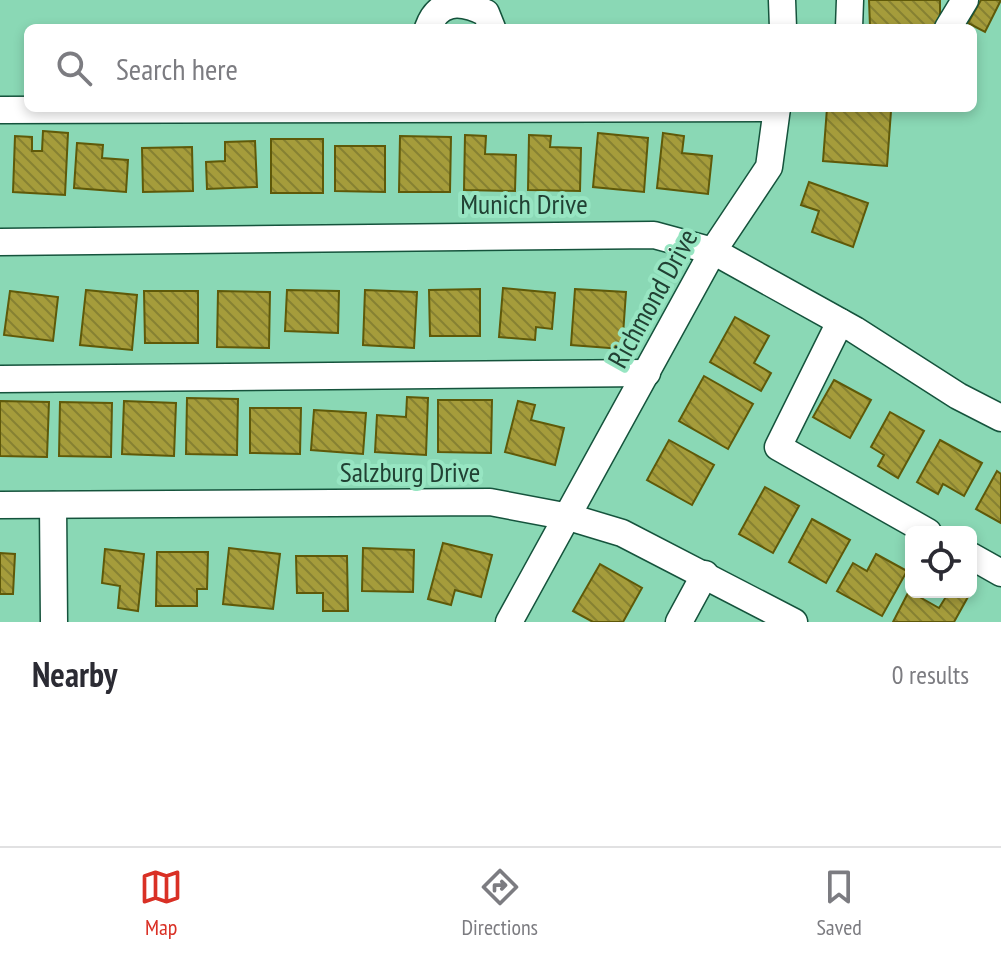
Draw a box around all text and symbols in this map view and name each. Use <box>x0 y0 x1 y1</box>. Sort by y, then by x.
search box <box>24 24 977 112</box>
icon: search <box>52 46 96 90</box>
text: Search here <box>116 49 238 88</box>
street label: Munich Drive <box>460 185 588 222</box>
street label: Richmond Drive <box>599 222 705 374</box>
street label: Salzburg Drive <box>340 453 480 490</box>
map controls <box>905 526 977 598</box>
button: locate <box>905 526 977 598</box>
text: Nearby <box>32 652 117 696</box>
text: 0 results <box>892 658 969 691</box>
tab: Map <box>139 865 183 941</box>
tab: Directions <box>462 865 538 941</box>
tab: Saved <box>816 865 862 941</box>

